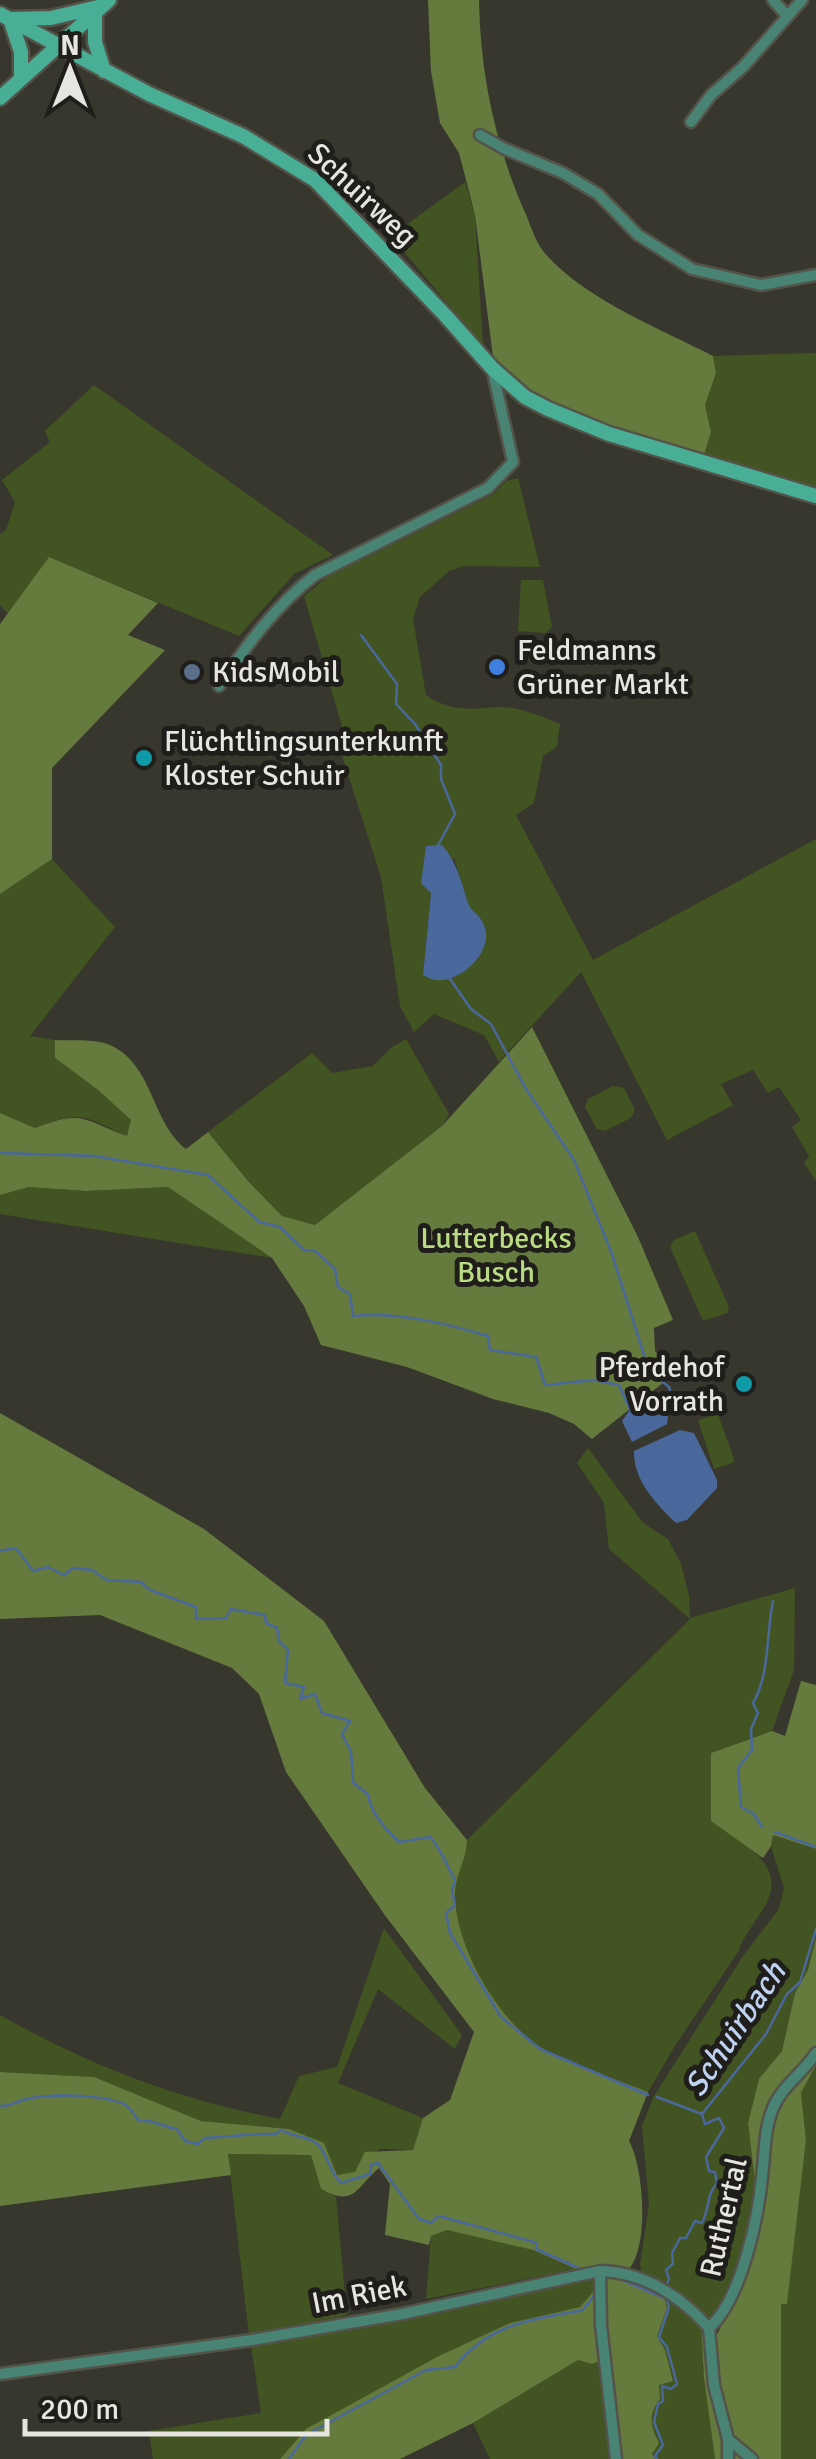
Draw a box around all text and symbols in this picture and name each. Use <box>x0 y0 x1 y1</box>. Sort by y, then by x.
north arrow <box>20 20 120 120</box>
text: N <box>60 29 80 63</box>
street label: Schuirweg <box>300 135 424 255</box>
place label: Feldmanns Grüner Markt <box>517 632 689 703</box>
place label: KidsMobil <box>212 654 340 691</box>
marker: Feldmanns Grüner Markt <box>486 656 508 678</box>
marker: KidsMobil <box>181 661 203 683</box>
place label: Flüchtlingsunterkunft Kloster Schuir <box>164 723 444 794</box>
marker: Flüchtlingsunterkunft Kloster Schuir <box>133 747 155 769</box>
park label: Lutterbecks Busch <box>420 1220 572 1291</box>
place label: Pferdehof Vorrath <box>598 1349 726 1420</box>
marker: Pferdehof Vorrath <box>733 1373 755 1395</box>
water label: Schuirbach <box>676 1953 795 2104</box>
street label: Ruthertal <box>692 2153 756 2281</box>
street label: Im Riek <box>309 2268 409 2322</box>
scale bar <box>25 2374 328 2436</box>
text: 200 m <box>40 2391 119 2428</box>

